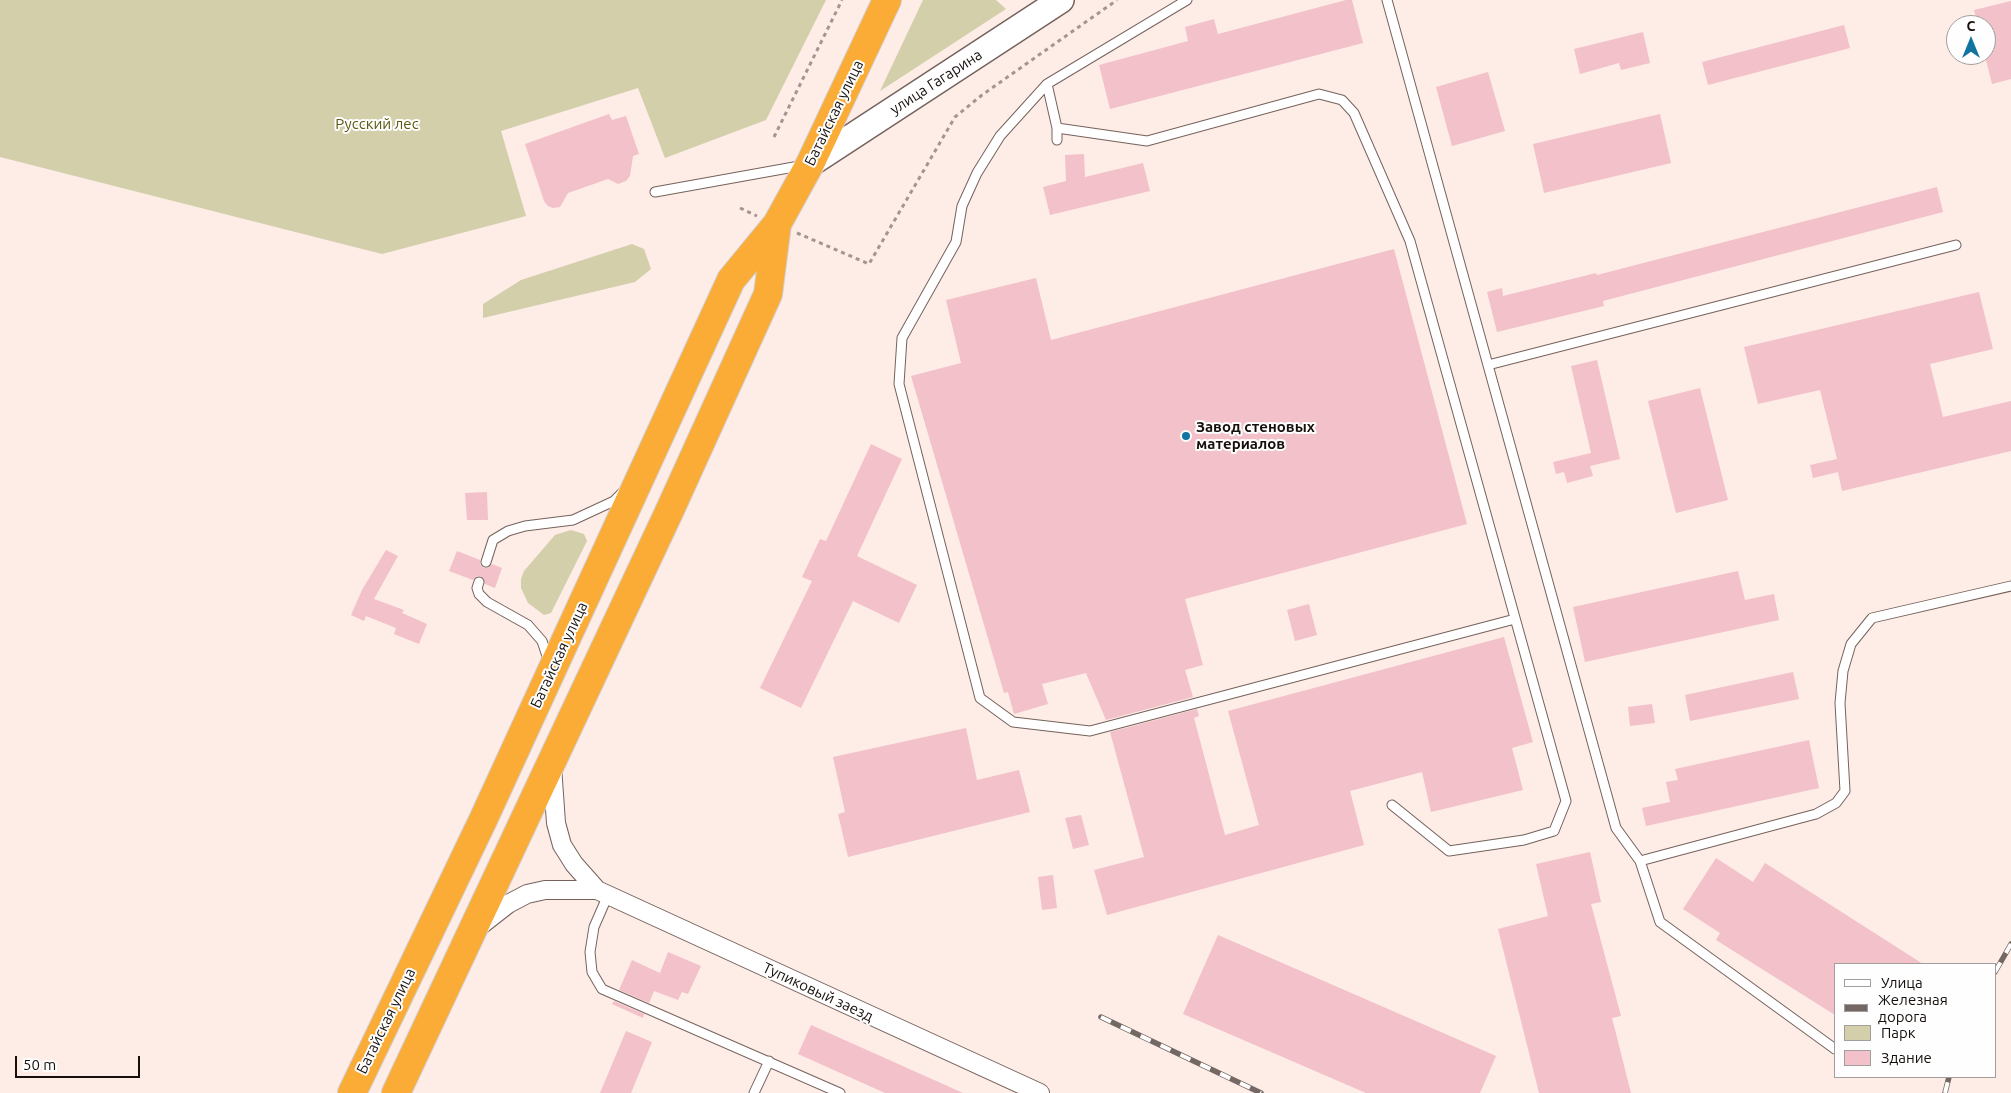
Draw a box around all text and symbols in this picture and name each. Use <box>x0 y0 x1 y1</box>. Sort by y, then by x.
north arrow <box>1946 15 1996 65</box>
text: С <box>1967 18 1975 34</box>
street label: улица Гагарина <box>887 46 985 118</box>
street label: Батайская улица <box>801 57 867 169</box>
park label: Русский лес <box>335 115 419 133</box>
place label: Завод стеновых материалов <box>1196 418 1315 453</box>
marker: Завод стеновых материалов <box>1180 430 1192 442</box>
street label: Батайская улица <box>527 599 591 711</box>
street label: Тупиковый заезд <box>760 958 876 1026</box>
legend <box>1834 963 1996 1078</box>
street label: Батайская улица <box>353 965 419 1077</box>
text: Улица <box>1881 974 1923 991</box>
text: Железная дорога <box>1878 991 1948 1025</box>
text: Парк <box>1881 1024 1916 1041</box>
scale bar <box>18 1046 142 1078</box>
text: Здание <box>1881 1049 1932 1066</box>
text: 50 m <box>23 1056 56 1073</box>

